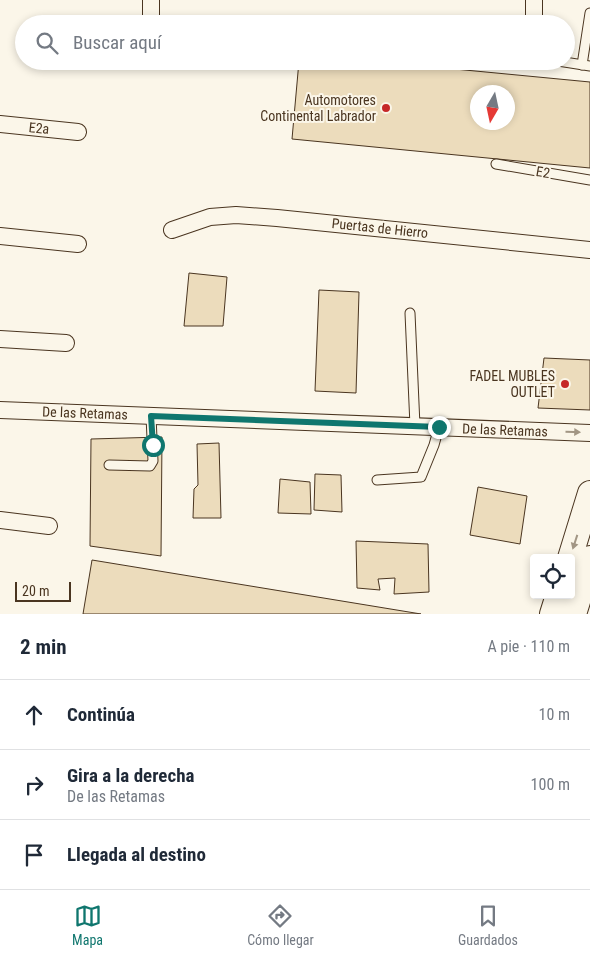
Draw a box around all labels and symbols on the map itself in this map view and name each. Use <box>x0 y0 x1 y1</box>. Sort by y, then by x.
north arrow <box>470 85 515 130</box>
place label: Automotores Continental Labrador <box>260 92 376 124</box>
marker: Automotores Continental Labrador <box>380 102 392 114</box>
street label: E2a <box>28 119 50 137</box>
street label: E2 <box>535 163 551 181</box>
street label: Puertas de Hierro <box>331 215 429 241</box>
place label: FADEL MUBLES OUTLET <box>470 368 555 400</box>
marker: FADEL MUBLES OUTLET <box>559 378 571 390</box>
street label: De las Retamas <box>42 404 128 422</box>
route end <box>428 416 451 439</box>
street label: De las Retamas <box>462 421 548 439</box>
one-way arrow <box>566 429 582 437</box>
route start <box>142 434 165 457</box>
one-way arrow <box>570 535 578 550</box>
scale bar <box>15 579 71 602</box>

